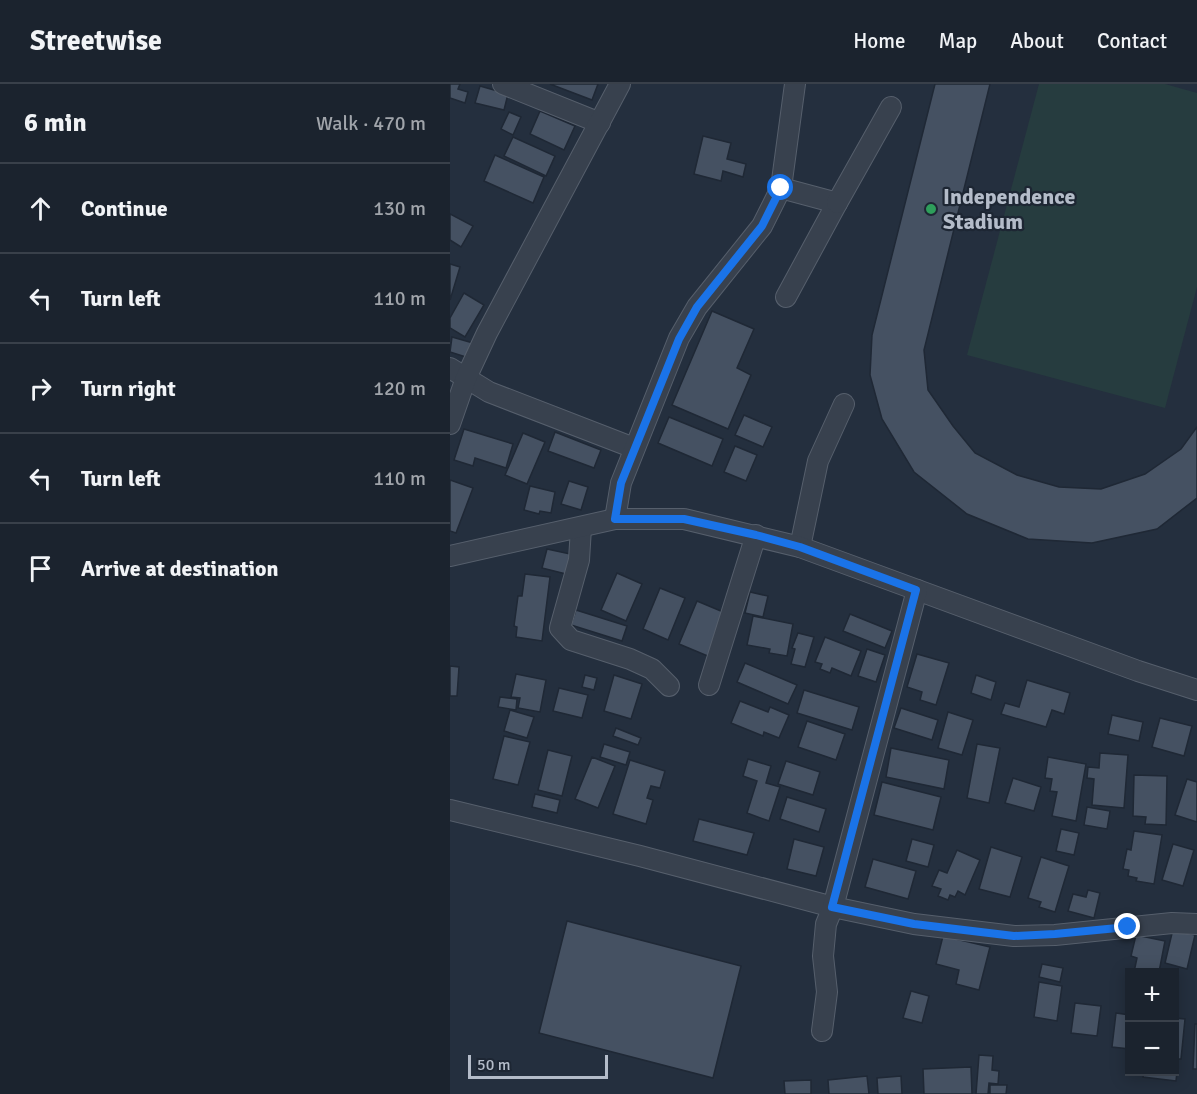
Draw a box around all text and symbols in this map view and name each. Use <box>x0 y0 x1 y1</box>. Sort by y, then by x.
text: Streetwise <box>30 24 162 58</box>
text: Home <box>853 28 906 54</box>
text: Map <box>939 28 977 54</box>
text: About <box>1010 28 1064 54</box>
text: Contact <box>1097 28 1167 54</box>
text: 6 min <box>24 107 87 139</box>
text: Walk · 470 m <box>316 111 426 136</box>
route start <box>767 174 793 200</box>
place label: Independence Stadium <box>943 183 1076 235</box>
icon: ahead <box>24 192 57 225</box>
text: Continue <box>81 195 168 222</box>
text: 130 m <box>373 196 426 221</box>
marker: Independence Stadium <box>924 202 938 216</box>
icon: left <box>24 282 57 315</box>
text: Turn left <box>81 285 161 312</box>
text: 110 m <box>373 286 426 311</box>
icon: right <box>24 372 57 405</box>
text: Turn right <box>81 375 176 402</box>
text: 120 m <box>373 376 426 401</box>
icon: left <box>24 462 57 495</box>
text: Turn left <box>81 465 161 492</box>
text: 110 m <box>373 466 426 491</box>
icon: arrive <box>24 552 57 585</box>
text: Arrive at destination <box>81 555 278 582</box>
route end <box>1114 913 1140 939</box>
map controls <box>1125 968 1179 1076</box>
button: + <box>1125 968 1179 1022</box>
button: − <box>1125 1022 1179 1076</box>
scale bar <box>468 1052 608 1080</box>
text: 50 m <box>477 1055 511 1075</box>

